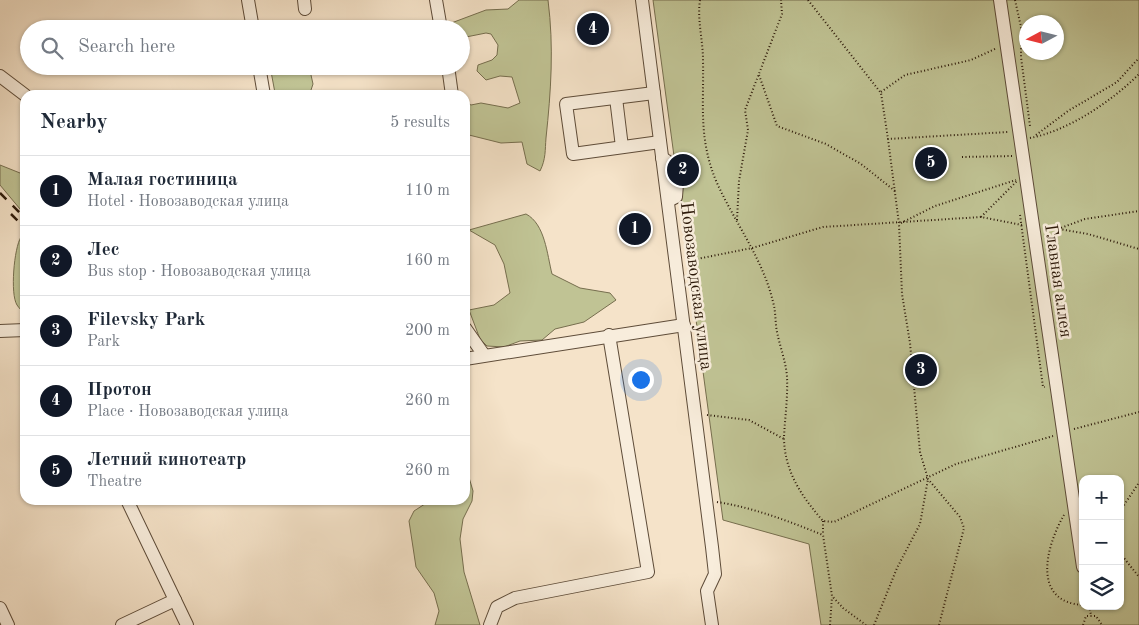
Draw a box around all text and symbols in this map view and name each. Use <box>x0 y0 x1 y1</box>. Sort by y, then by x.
pin: 4 <box>577 10 609 48</box>
north arrow <box>1019 15 1064 60</box>
search box <box>20 20 470 75</box>
icon: search <box>38 34 66 62</box>
text: Search here <box>78 38 175 57</box>
text: Nearby <box>40 112 108 133</box>
text: 5 results <box>390 115 450 131</box>
pin: 5 <box>915 144 947 182</box>
pin: 2 <box>667 151 699 189</box>
text: Малая гостиница <box>87 171 238 190</box>
text: 1 <box>51 183 61 199</box>
text: 110 m <box>405 183 450 199</box>
text: Hotel · Новозаводская улица <box>87 194 289 210</box>
street label: Новозаводская улица <box>677 201 715 371</box>
pin: 1 <box>619 210 651 248</box>
street label: Главная аллея <box>1041 223 1075 339</box>
text: Лес <box>87 241 120 260</box>
text: 2 <box>51 253 61 269</box>
text: 160 m <box>405 253 450 269</box>
text: Bus stop · Новозаводская улица <box>87 264 311 280</box>
text: Filevsky Park <box>87 311 205 330</box>
text: 3 <box>51 323 61 339</box>
text: 200 m <box>405 323 450 339</box>
text: Park <box>87 334 120 350</box>
pin: 3 <box>905 351 937 389</box>
your location <box>628 367 654 393</box>
text: Протон <box>87 381 152 400</box>
text: 4 <box>51 393 61 409</box>
text: 260 m <box>405 393 450 409</box>
text: Place · Новозаводская улица <box>87 404 289 420</box>
text: Летний кинотеатр <box>87 451 246 470</box>
text: 5 <box>51 463 61 479</box>
text: 260 m <box>405 463 450 479</box>
text: Theatre <box>87 474 142 490</box>
map controls <box>1079 475 1124 610</box>
button: + <box>1079 475 1124 520</box>
button: − <box>1079 520 1124 565</box>
button: layers <box>1079 565 1124 610</box>

